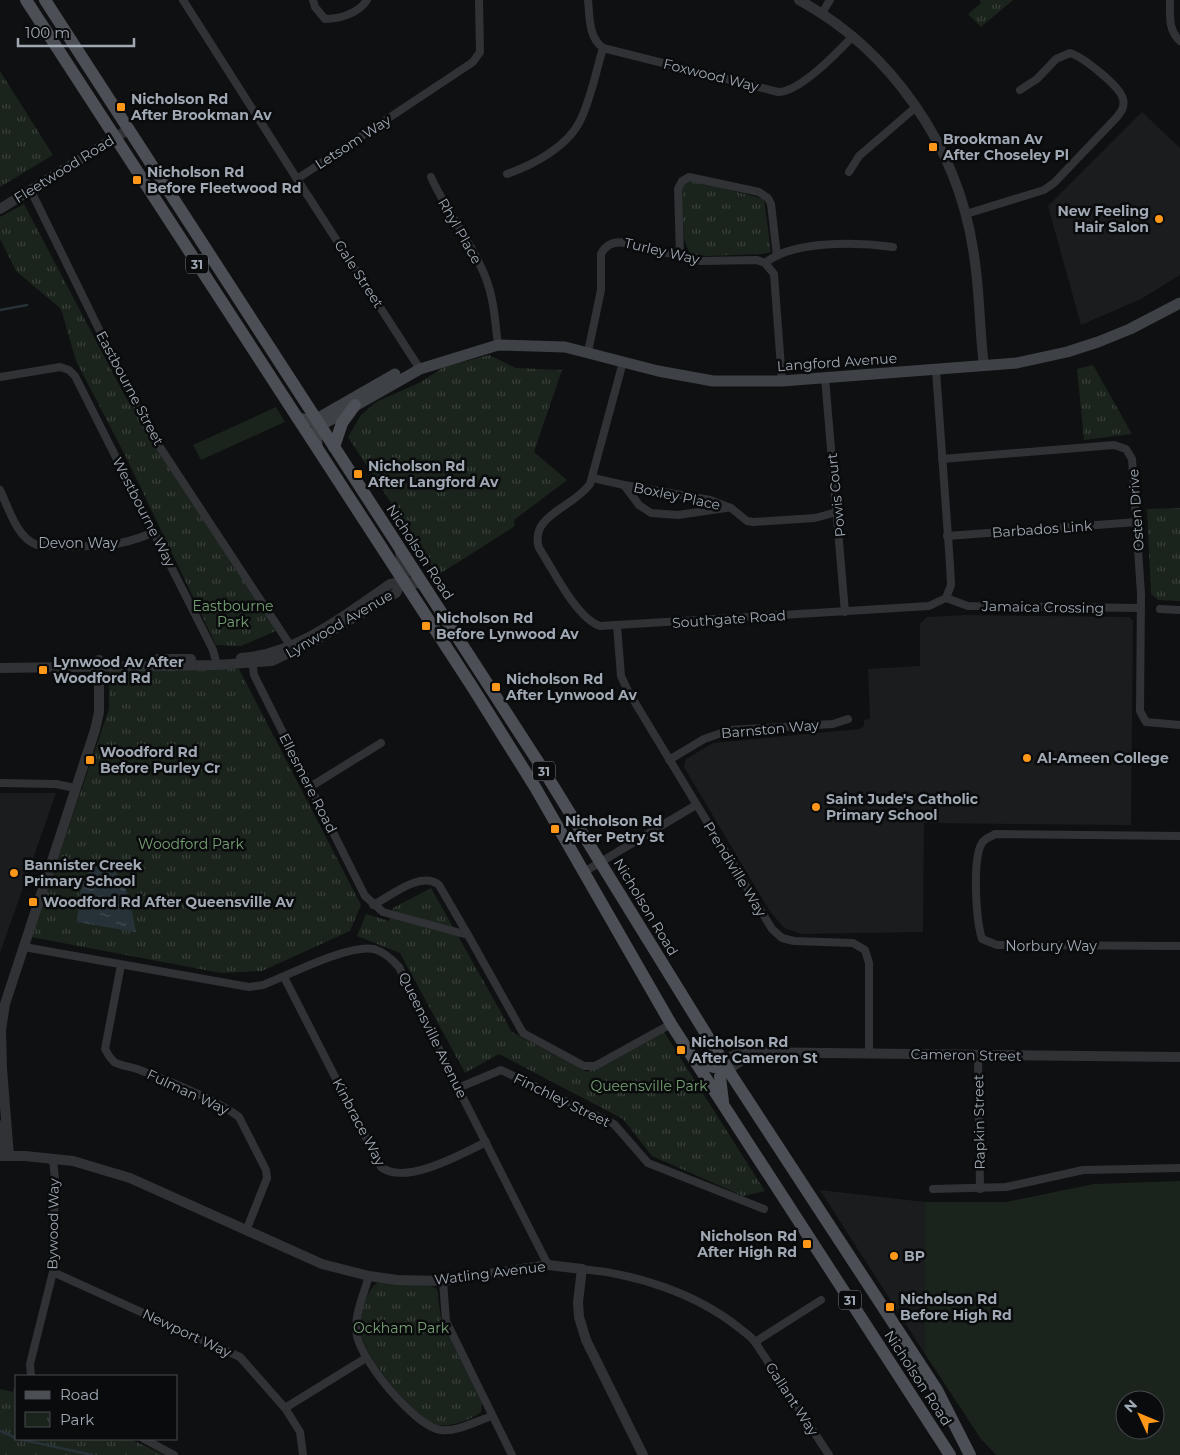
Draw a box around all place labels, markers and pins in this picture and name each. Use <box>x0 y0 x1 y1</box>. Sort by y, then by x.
place label: Nicholson Rd After Brookman Av <box>130 90 272 124</box>
marker: Nicholson Rd After Brookman Av <box>115 101 127 113</box>
place label: Brookman Av After Choseley Pl <box>942 130 1069 164</box>
marker: Brookman Av After Choseley Pl <box>927 141 939 153</box>
place label: Nicholson Rd Before Fleetwood Rd <box>147 163 301 197</box>
marker: Nicholson Rd Before Fleetwood Rd <box>131 174 143 186</box>
place label: New Feeling Hair Salon <box>1058 202 1149 236</box>
marker: New Feeling Hair Salon <box>1153 213 1165 225</box>
place label: Nicholson Rd After Langford Av <box>367 457 499 491</box>
marker: Nicholson Rd After Langford Av <box>352 468 364 480</box>
place label: Nicholson Rd Before Lynwood Av <box>436 609 579 643</box>
marker: Nicholson Rd Before Lynwood Av <box>420 620 432 632</box>
place label: Lynwood Av After Woodford Rd <box>53 653 184 687</box>
marker: Lynwood Av After Woodford Rd <box>37 664 49 676</box>
place label: Nicholson Rd After Lynwood Av <box>505 670 637 704</box>
marker: Nicholson Rd After Lynwood Av <box>490 681 502 693</box>
place label: Woodford Rd Before Purley Cr <box>100 743 220 777</box>
place label: Al-Ameen College <box>1036 749 1169 767</box>
marker: Al-Ameen College <box>1021 752 1033 764</box>
marker: Woodford Rd Before Purley Cr <box>84 754 96 766</box>
place label: Saint Jude's Catholic Primary School <box>826 790 979 824</box>
marker: Saint Jude's Catholic Primary School <box>810 801 822 813</box>
place label: Nicholson Rd After Petry St <box>564 812 664 846</box>
marker: Nicholson Rd After Petry St <box>549 823 561 835</box>
place label: Bannister Creek Primary School <box>24 856 143 890</box>
marker: Bannister Creek Primary School <box>8 867 20 879</box>
place label: Woodford Rd After Queensville Av <box>43 893 295 911</box>
marker: Woodford Rd After Queensville Av <box>27 896 39 908</box>
place label: Nicholson Rd After Cameron St <box>690 1033 818 1067</box>
marker: Nicholson Rd After Cameron St <box>675 1044 687 1056</box>
place label: Nicholson Rd After High Rd <box>696 1227 797 1261</box>
marker: Nicholson Rd After High Rd <box>801 1238 813 1250</box>
place label: BP <box>904 1247 925 1265</box>
marker: BP <box>888 1250 900 1262</box>
place label: Nicholson Rd Before High Rd <box>900 1290 1012 1324</box>
marker: Nicholson Rd Before High Rd <box>884 1301 896 1313</box>

